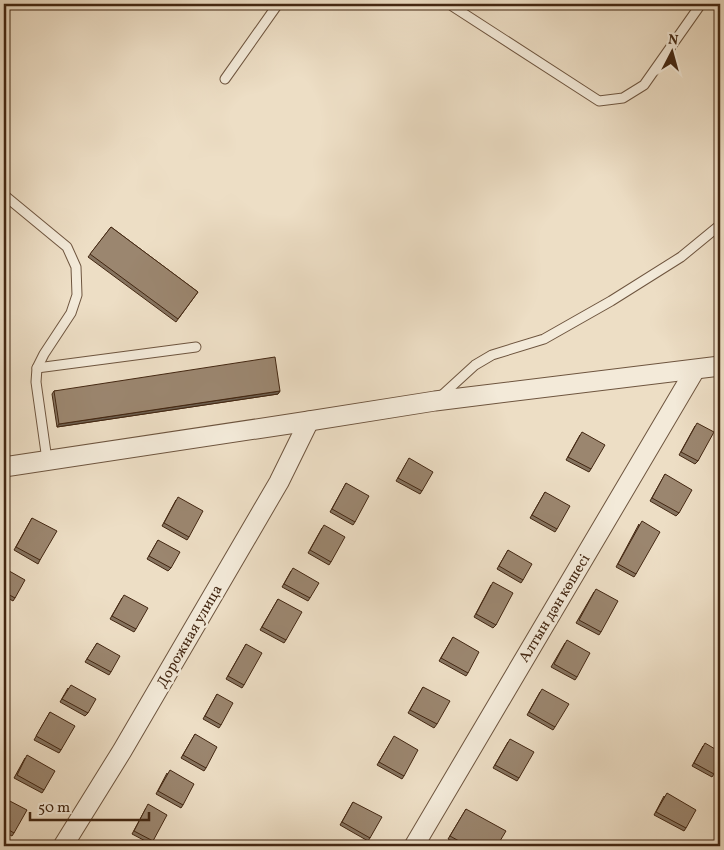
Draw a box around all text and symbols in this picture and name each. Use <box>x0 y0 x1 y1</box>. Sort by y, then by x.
north arrow <box>646 28 696 78</box>
text: N <box>667 31 679 51</box>
street label: Алтын дән көшесі <box>515 551 596 667</box>
street label: Дорожная улица <box>152 581 228 692</box>
scale bar <box>30 790 149 822</box>
text: 50 m <box>38 798 70 819</box>

